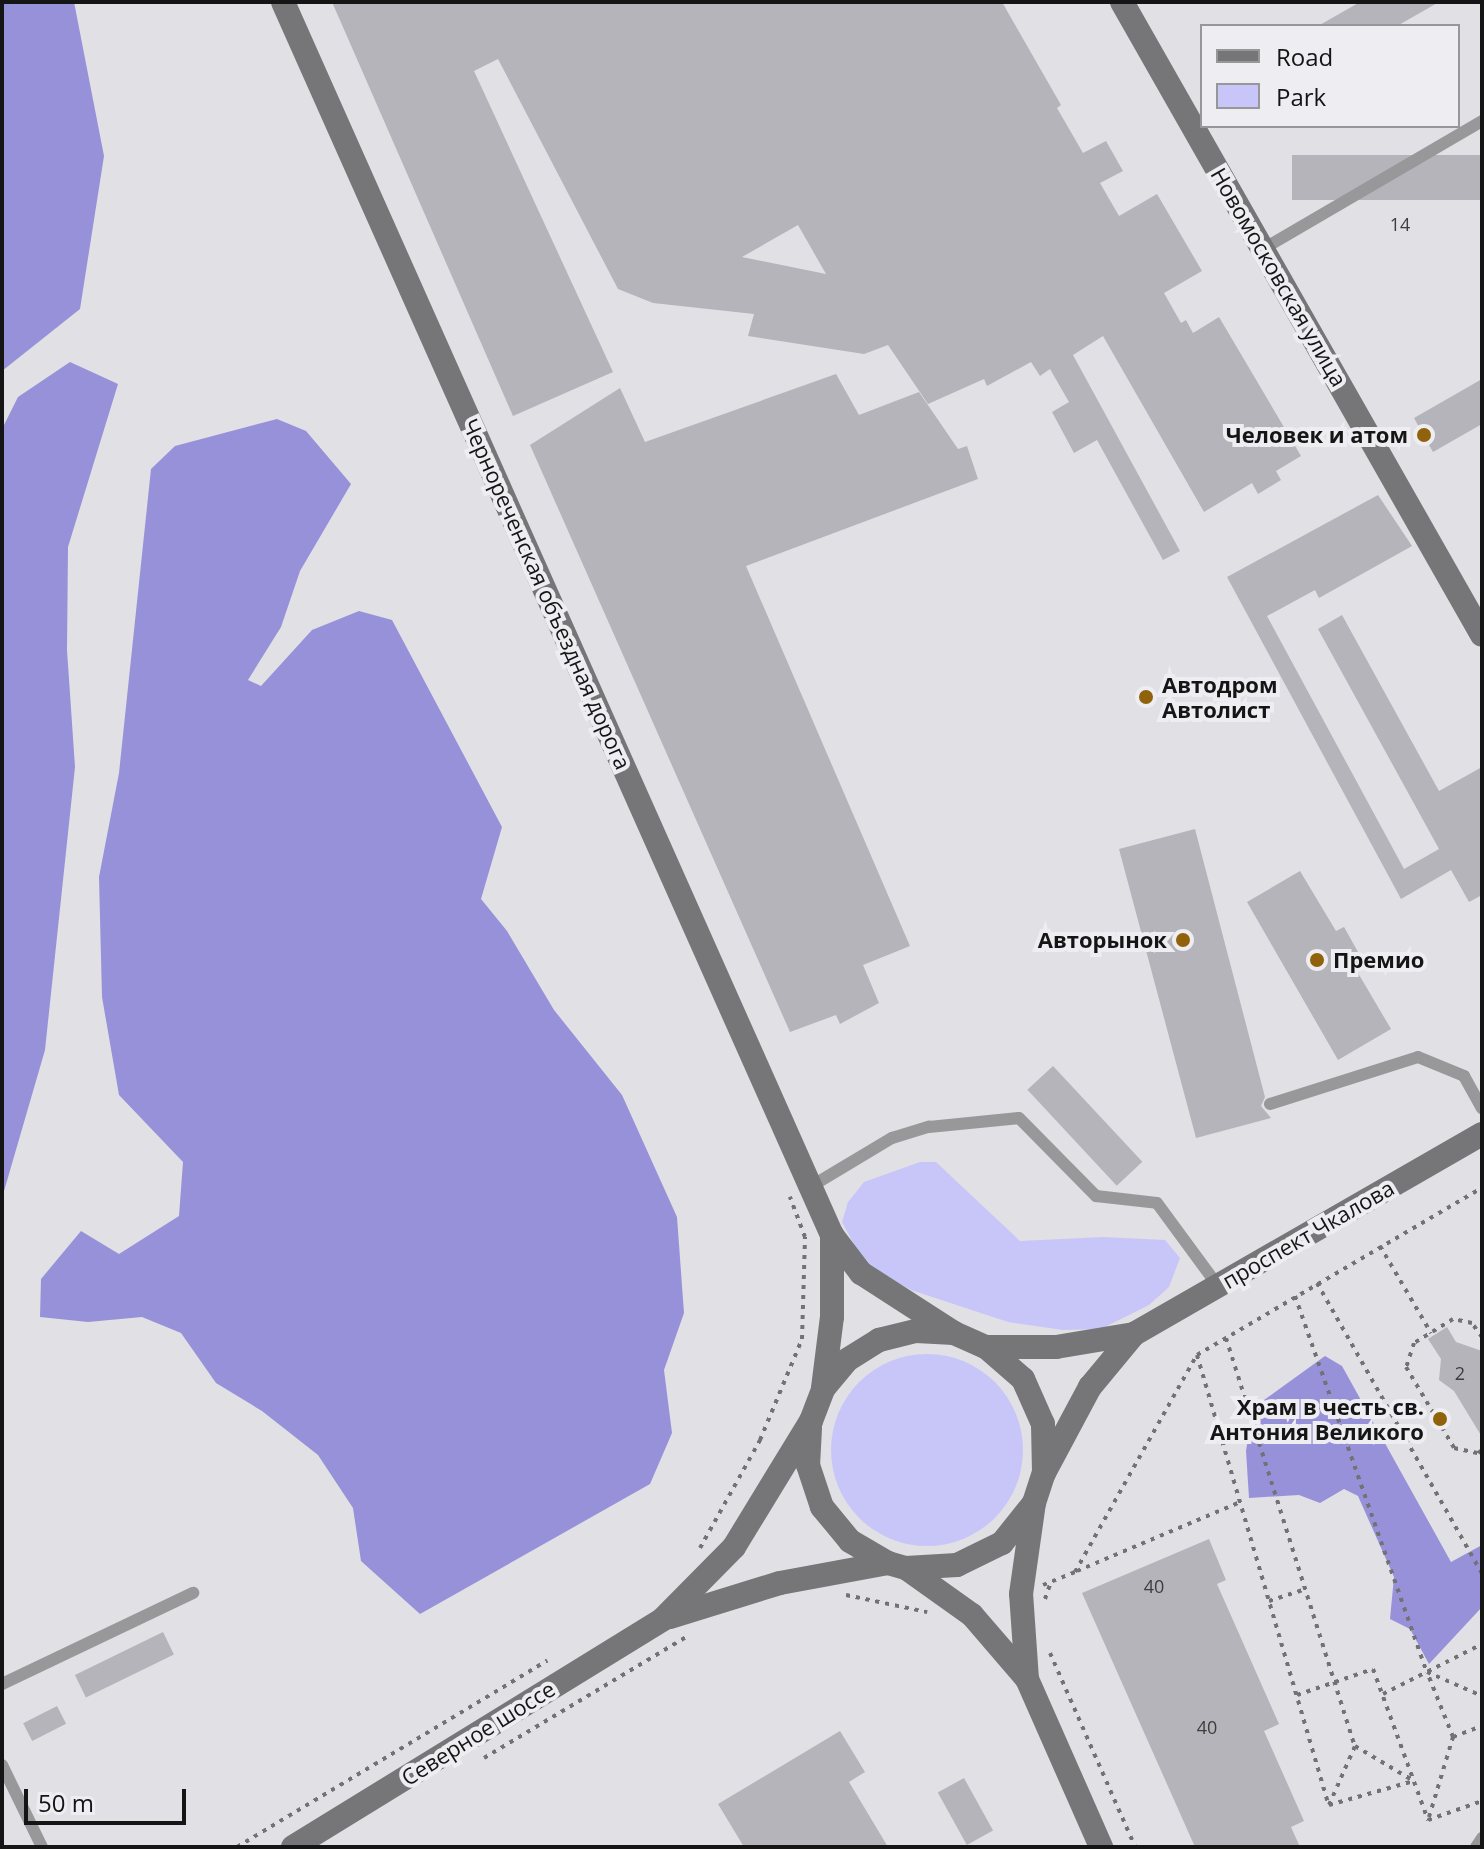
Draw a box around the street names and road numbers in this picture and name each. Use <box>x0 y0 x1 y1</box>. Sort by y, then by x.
street label: Новомосковская улица <box>1206 163 1352 391</box>
street label: Чернореченская объездная дорога <box>457 415 637 773</box>
street label: проспект Чкалова <box>1217 1174 1399 1294</box>
street label: Северное шоссе <box>396 1675 560 1791</box>

